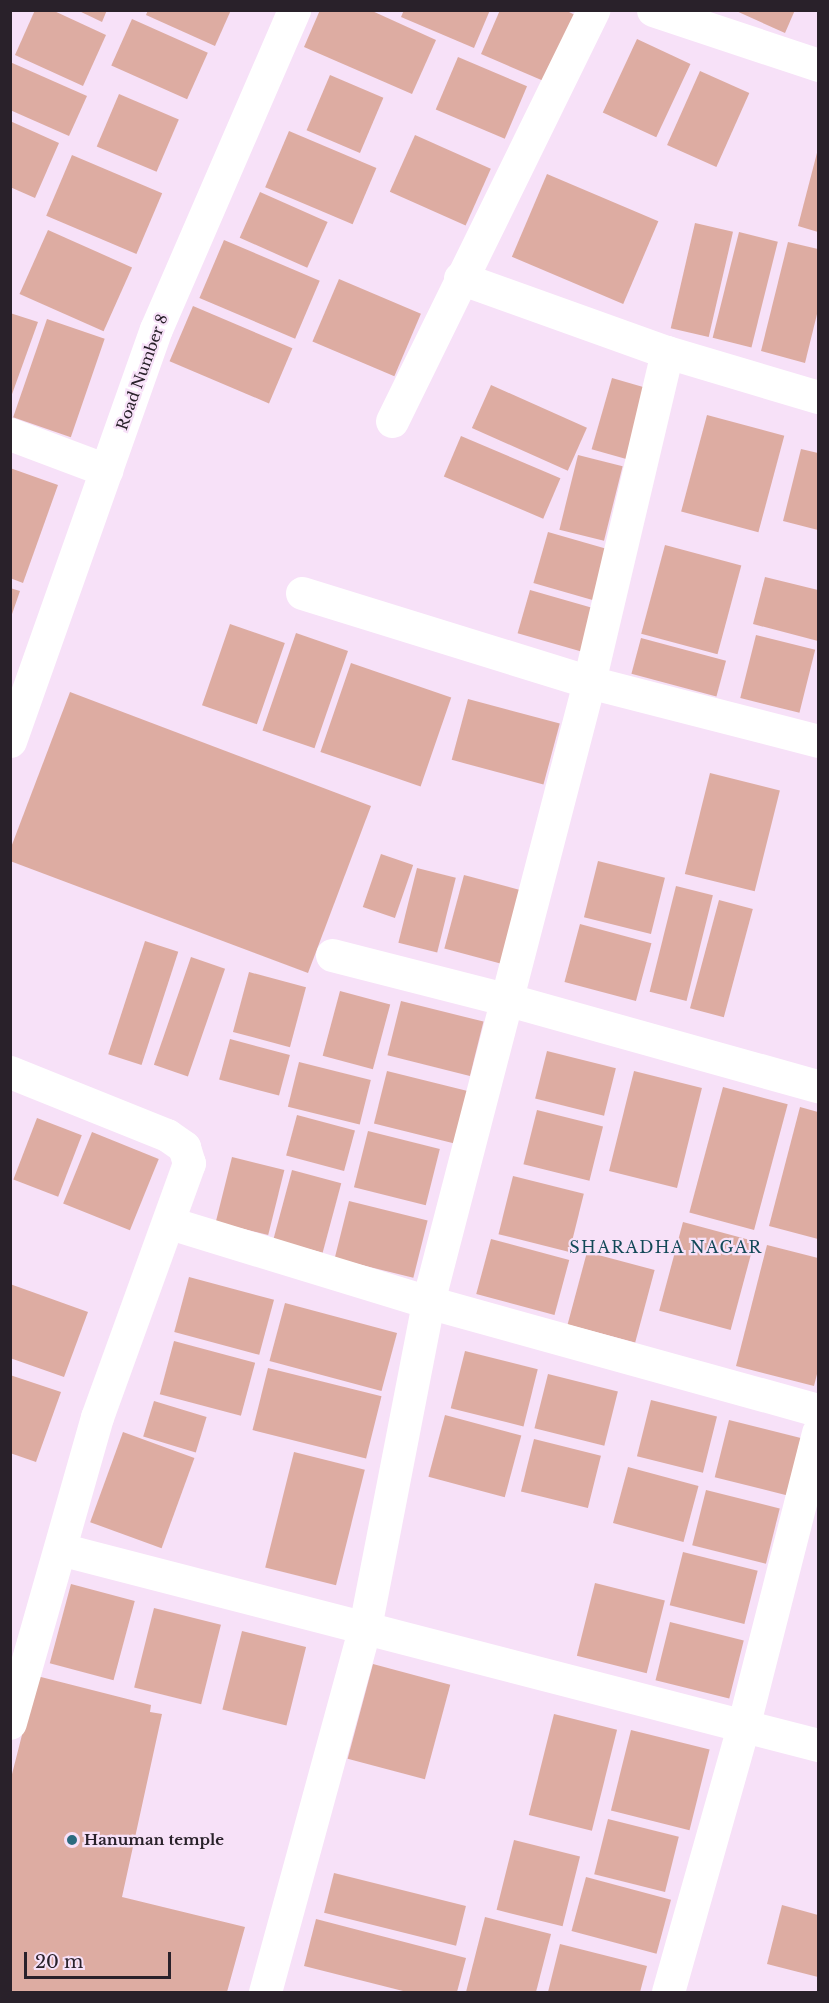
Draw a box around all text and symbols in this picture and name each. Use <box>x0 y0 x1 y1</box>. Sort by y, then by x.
street label: Road Number 8 <box>113 311 171 433</box>
district label: SHARADHA NAGAR <box>569 1237 763 1257</box>
place label: Hanuman temple <box>84 1831 224 1849</box>
marker: Hanuman temple <box>65 1833 79 1847</box>
scale bar <box>27 1940 174 1978</box>
text: 20 m <box>35 1951 83 1973</box>

